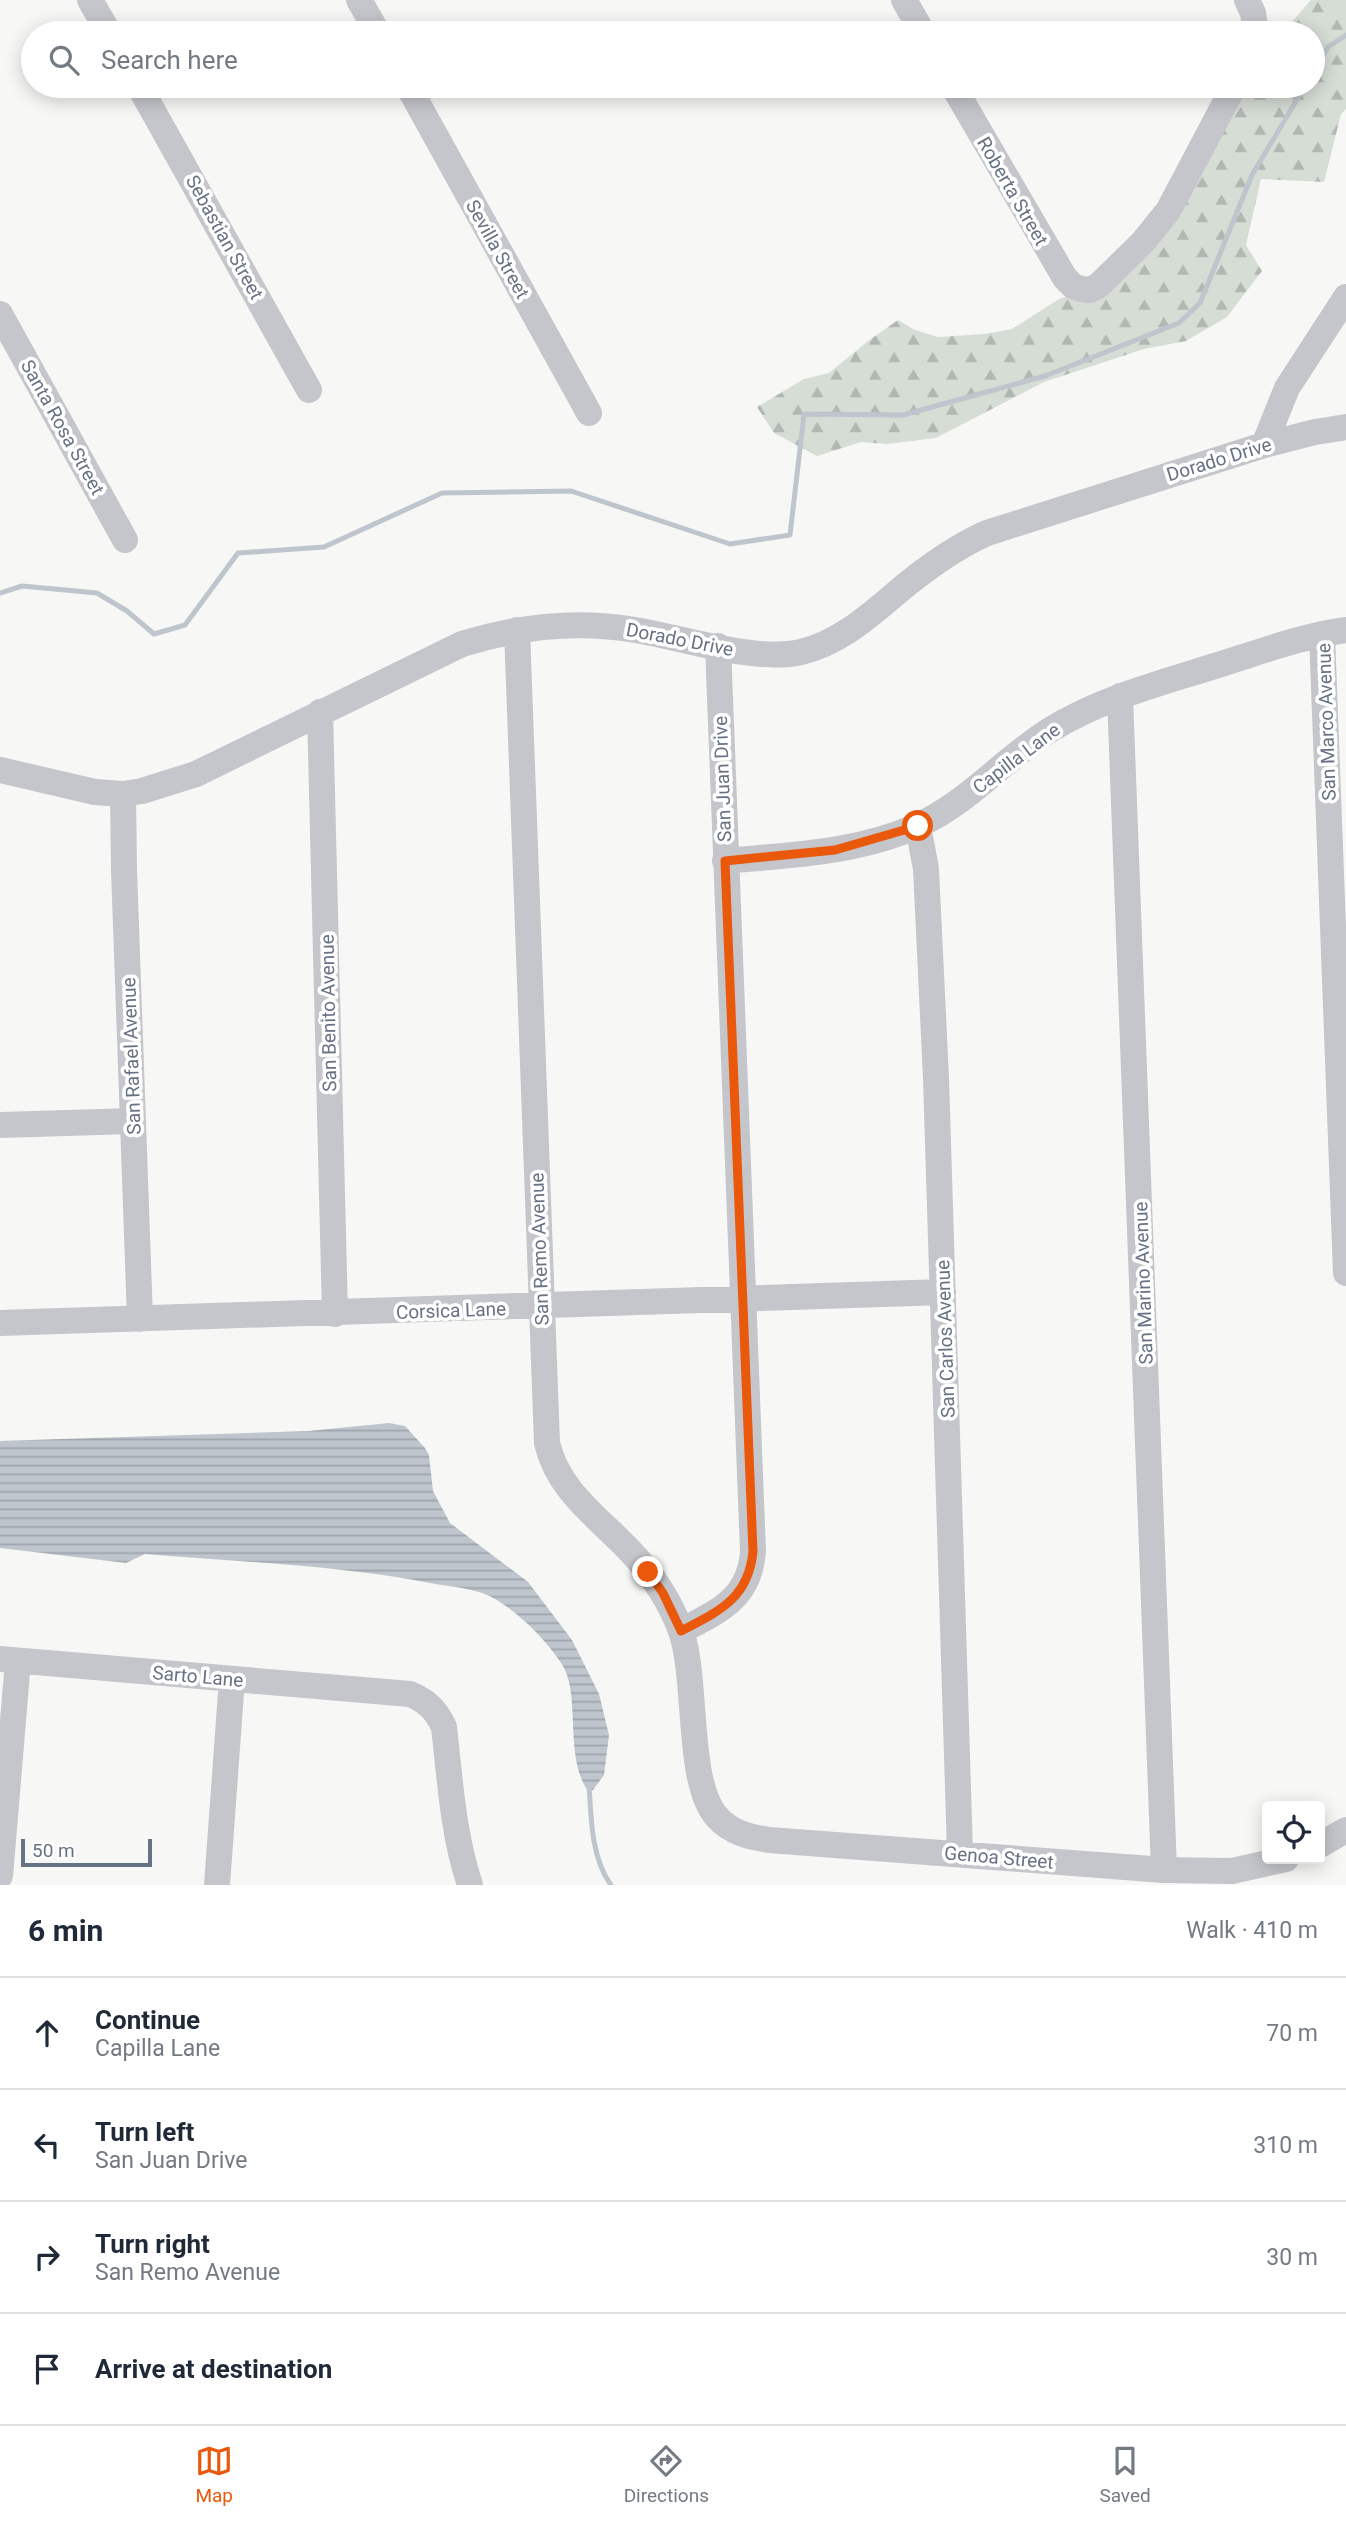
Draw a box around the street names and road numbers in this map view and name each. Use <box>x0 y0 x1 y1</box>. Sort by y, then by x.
street label: Roberta Street <box>972 133 1053 250</box>
street label: Sebastian Street <box>181 171 268 303</box>
street label: Sevilla Street <box>461 196 534 303</box>
street label: Santa Rosa Street <box>16 356 109 499</box>
street label: Dorado Drive <box>1164 433 1274 486</box>
street label: Dorado Drive <box>624 618 735 661</box>
street label: San Marco Avenue <box>1312 643 1341 801</box>
street label: San Juan Drive <box>709 716 736 842</box>
street label: Capilla Lane <box>968 718 1065 799</box>
street label: San Benito Avenue <box>316 934 341 1092</box>
street label: San Rafael Avenue <box>117 977 146 1135</box>
street label: San Remo Avenue <box>525 1172 554 1326</box>
street label: San Marino Avenue <box>1129 1201 1158 1365</box>
street label: San Carlos Avenue <box>931 1260 960 1418</box>
street label: Corsica Lane <box>396 1297 506 1324</box>
street label: Sarto Lane <box>152 1661 244 1692</box>
street label: Genoa Street <box>943 1841 1055 1874</box>

